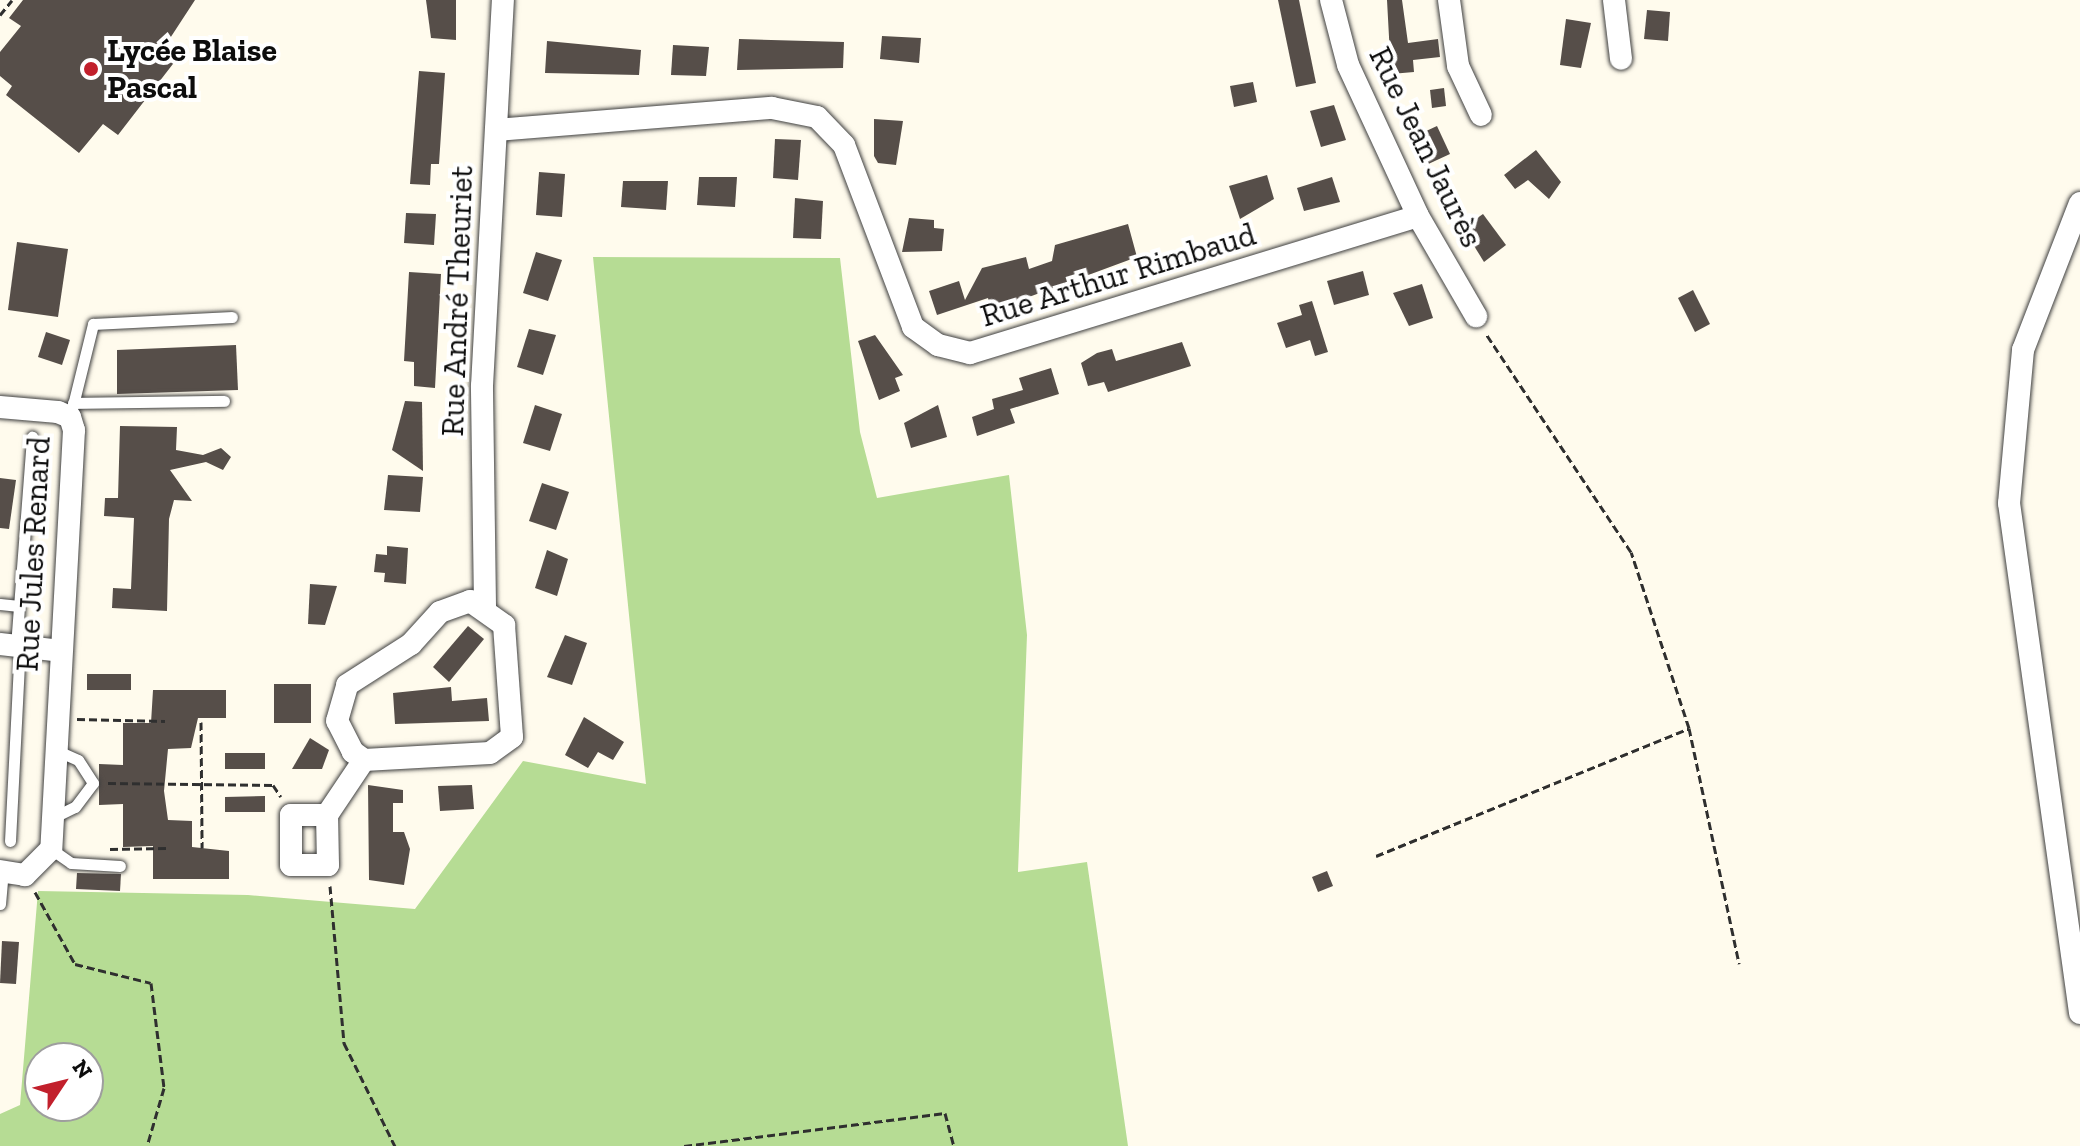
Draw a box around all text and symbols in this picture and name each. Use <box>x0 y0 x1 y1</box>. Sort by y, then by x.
place label: Lycée Blaise Pascal <box>107 32 277 107</box>
street label: Rue Jean Jaurès <box>1361 40 1491 254</box>
marker: Lycée Blaise Pascal <box>82 60 100 78</box>
street label: Rue André Theuriet <box>433 164 481 438</box>
street label: Rue Arthur Rimbaud <box>975 215 1261 335</box>
street label: Rue Jules Renard <box>8 435 58 673</box>
north arrow <box>24 1042 104 1122</box>
text: N <box>67 1054 98 1084</box>

